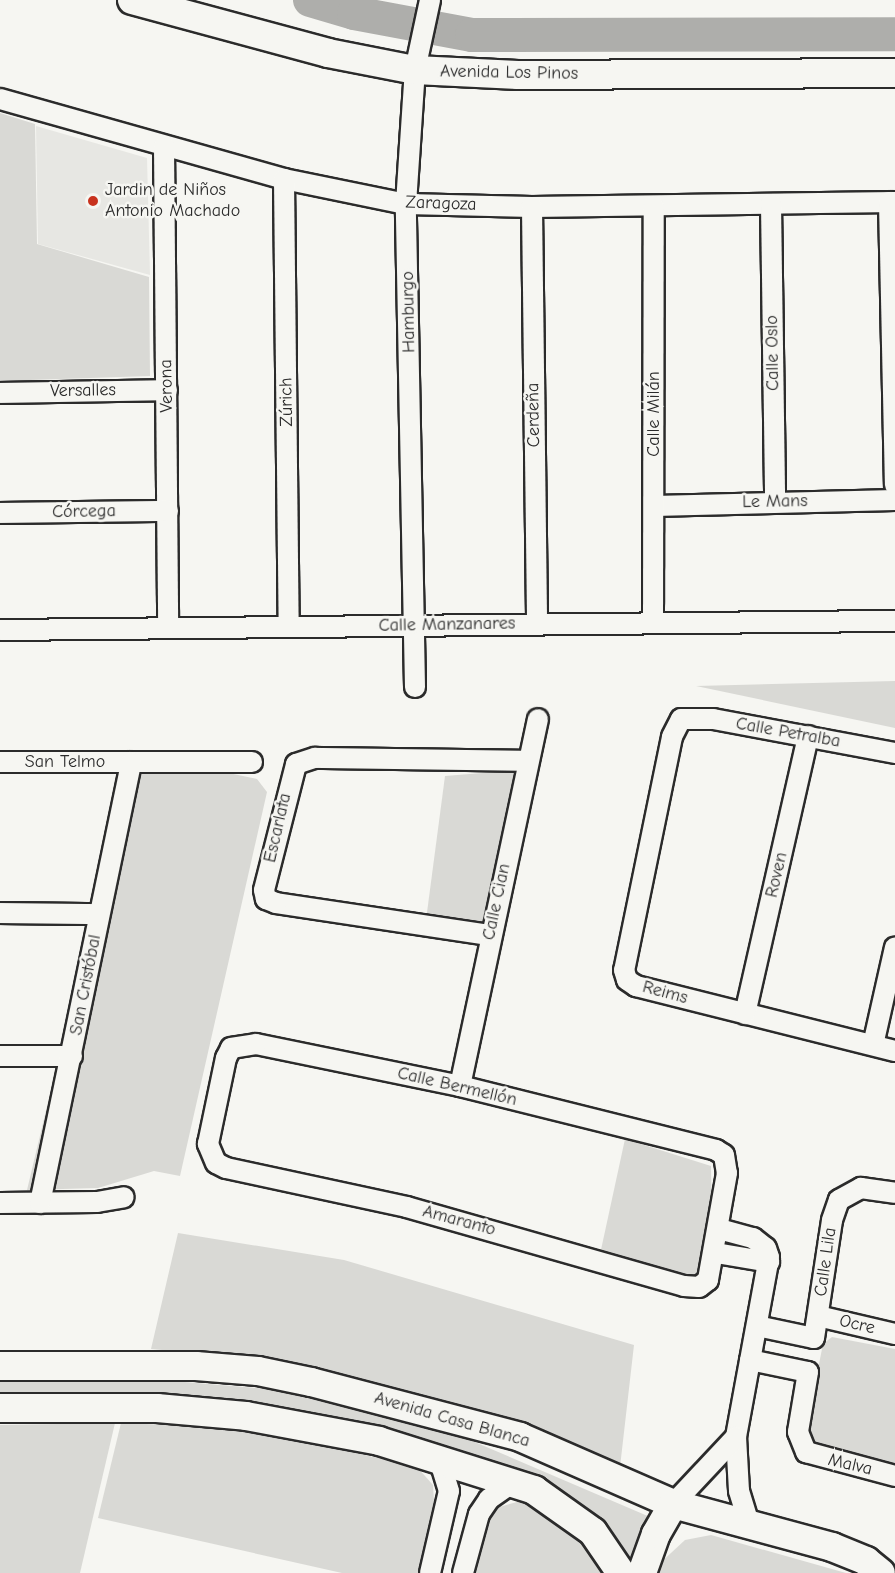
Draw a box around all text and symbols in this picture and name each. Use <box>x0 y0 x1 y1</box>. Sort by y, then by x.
street label: Avenida Los Pinos <box>440 61 578 85</box>
place label: Jardin de Niños Antonio Machado <box>105 180 240 222</box>
street label: Zaragoza <box>405 192 477 216</box>
marker: Jardin de Niños Antonio Machado <box>86 194 100 208</box>
street label: Hamburgo <box>397 271 421 353</box>
street label: Calle Oslo <box>762 315 784 391</box>
street label: Verona <box>156 359 178 413</box>
street label: Calle Milán <box>643 371 665 457</box>
street label: Zúrich <box>276 377 298 427</box>
street label: Versalles <box>50 380 116 402</box>
street label: Cerdeña <box>523 383 545 447</box>
street label: Le Mans <box>742 491 808 513</box>
street label: Córcega <box>52 501 116 523</box>
street label: Calle Manzanares <box>378 613 516 637</box>
street label: Calle Petralba <box>734 713 842 753</box>
street label: San Telmo <box>25 751 105 773</box>
street label: Escarlata <box>260 791 296 865</box>
street label: Roven <box>761 850 793 900</box>
street label: Calle Cian <box>478 862 516 942</box>
street label: San Cristóbal <box>66 933 106 1037</box>
street label: Reims <box>640 977 690 1009</box>
street label: Calle Bermellón <box>395 1063 519 1111</box>
street label: Amaranto <box>420 1201 498 1241</box>
street label: Calle Lila <box>810 1226 842 1298</box>
street label: Ocre <box>837 1310 877 1340</box>
street label: Avenida Casa Blanca <box>372 1387 532 1453</box>
street label: Malva <box>826 1449 874 1481</box>

